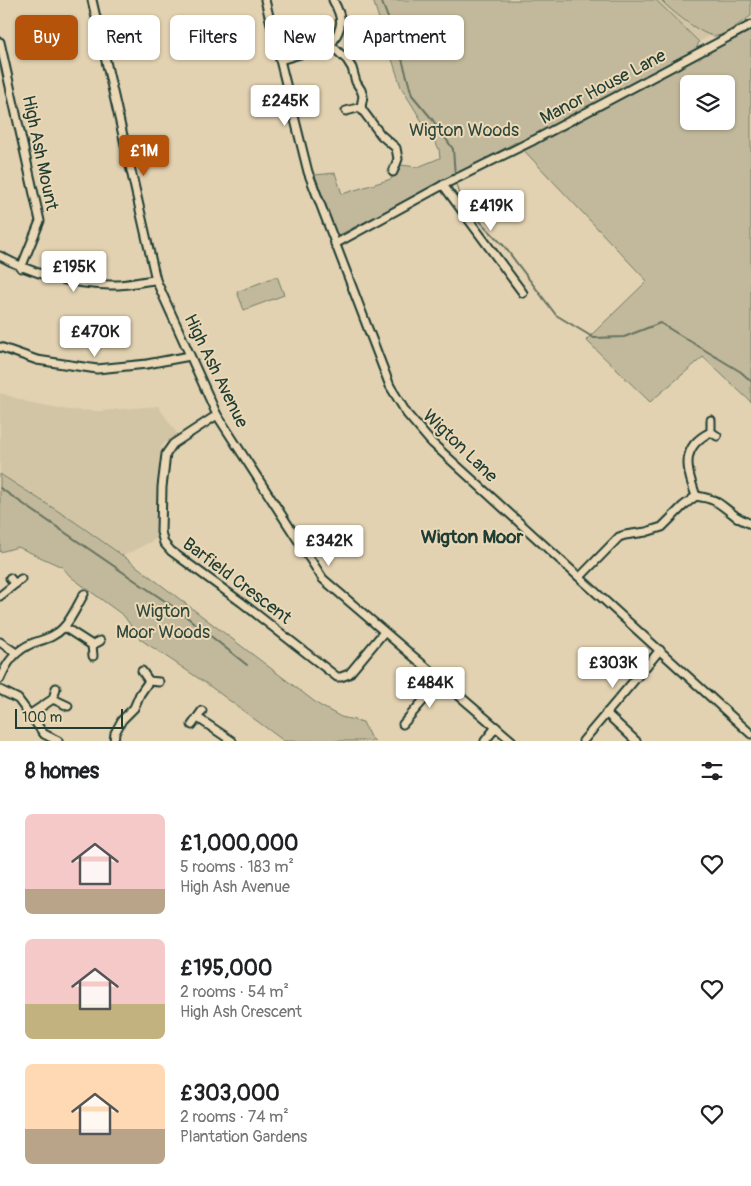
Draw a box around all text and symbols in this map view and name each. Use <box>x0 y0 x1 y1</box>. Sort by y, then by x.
chip: Buy <box>15 15 78 60</box>
chip: Rent <box>88 15 160 60</box>
chip: Filters <box>170 15 255 60</box>
chip: New <box>265 15 334 60</box>
chip: Apartment <box>344 15 464 60</box>
street label: Manor House Lane <box>536 44 670 130</box>
map controls <box>680 75 735 130</box>
button: layers <box>680 75 735 130</box>
pin: £245K <box>250 84 320 127</box>
text: £245K <box>262 91 308 111</box>
street label: High Ash Mount <box>17 93 64 213</box>
park label: Wigton Woods <box>409 119 519 142</box>
pin: £1M <box>120 134 168 177</box>
text: £1M <box>130 141 158 161</box>
pin: £419K <box>456 190 526 232</box>
text: £419K <box>469 196 513 216</box>
pin: £195K <box>39 250 109 293</box>
text: £195K <box>52 257 96 277</box>
street label: High Ash Avenue <box>179 310 253 432</box>
pin: £470K <box>60 316 130 358</box>
text: £470K <box>71 322 119 342</box>
street label: Wigton Lane <box>418 405 502 488</box>
pin: £342K <box>294 524 364 567</box>
district label: Wigton Moor <box>421 525 524 549</box>
text: £342K <box>305 531 353 551</box>
street label: Barfield Crescent <box>178 533 297 630</box>
park label: Wigton Moor Woods <box>116 600 210 644</box>
pin: £303K <box>578 646 648 689</box>
text: £303K <box>589 653 637 673</box>
pin: £484K <box>395 666 465 709</box>
text: £484K <box>407 673 453 693</box>
scale bar <box>15 706 122 729</box>
text: 100 m <box>22 709 62 726</box>
icon: filters <box>698 757 726 785</box>
text: 8 homes <box>25 758 99 785</box>
text: £1,000,000 <box>180 830 298 857</box>
icon: home <box>65 834 125 894</box>
icon: heart <box>698 850 726 878</box>
text: 5 rooms · 183 m² <box>180 857 294 877</box>
text: High Ash Avenue <box>180 877 290 897</box>
text: £195,000 <box>180 955 272 982</box>
icon: home <box>65 959 125 1019</box>
icon: heart <box>698 975 726 1003</box>
text: 2 rooms · 54 m² <box>180 982 289 1002</box>
text: High Ash Crescent <box>180 1002 302 1022</box>
text: £303,000 <box>180 1080 280 1107</box>
icon: home <box>65 1084 125 1144</box>
icon: heart <box>698 1100 726 1128</box>
text: 2 rooms · 74 m² <box>180 1107 289 1127</box>
text: Plantation Gardens <box>180 1127 307 1147</box>

